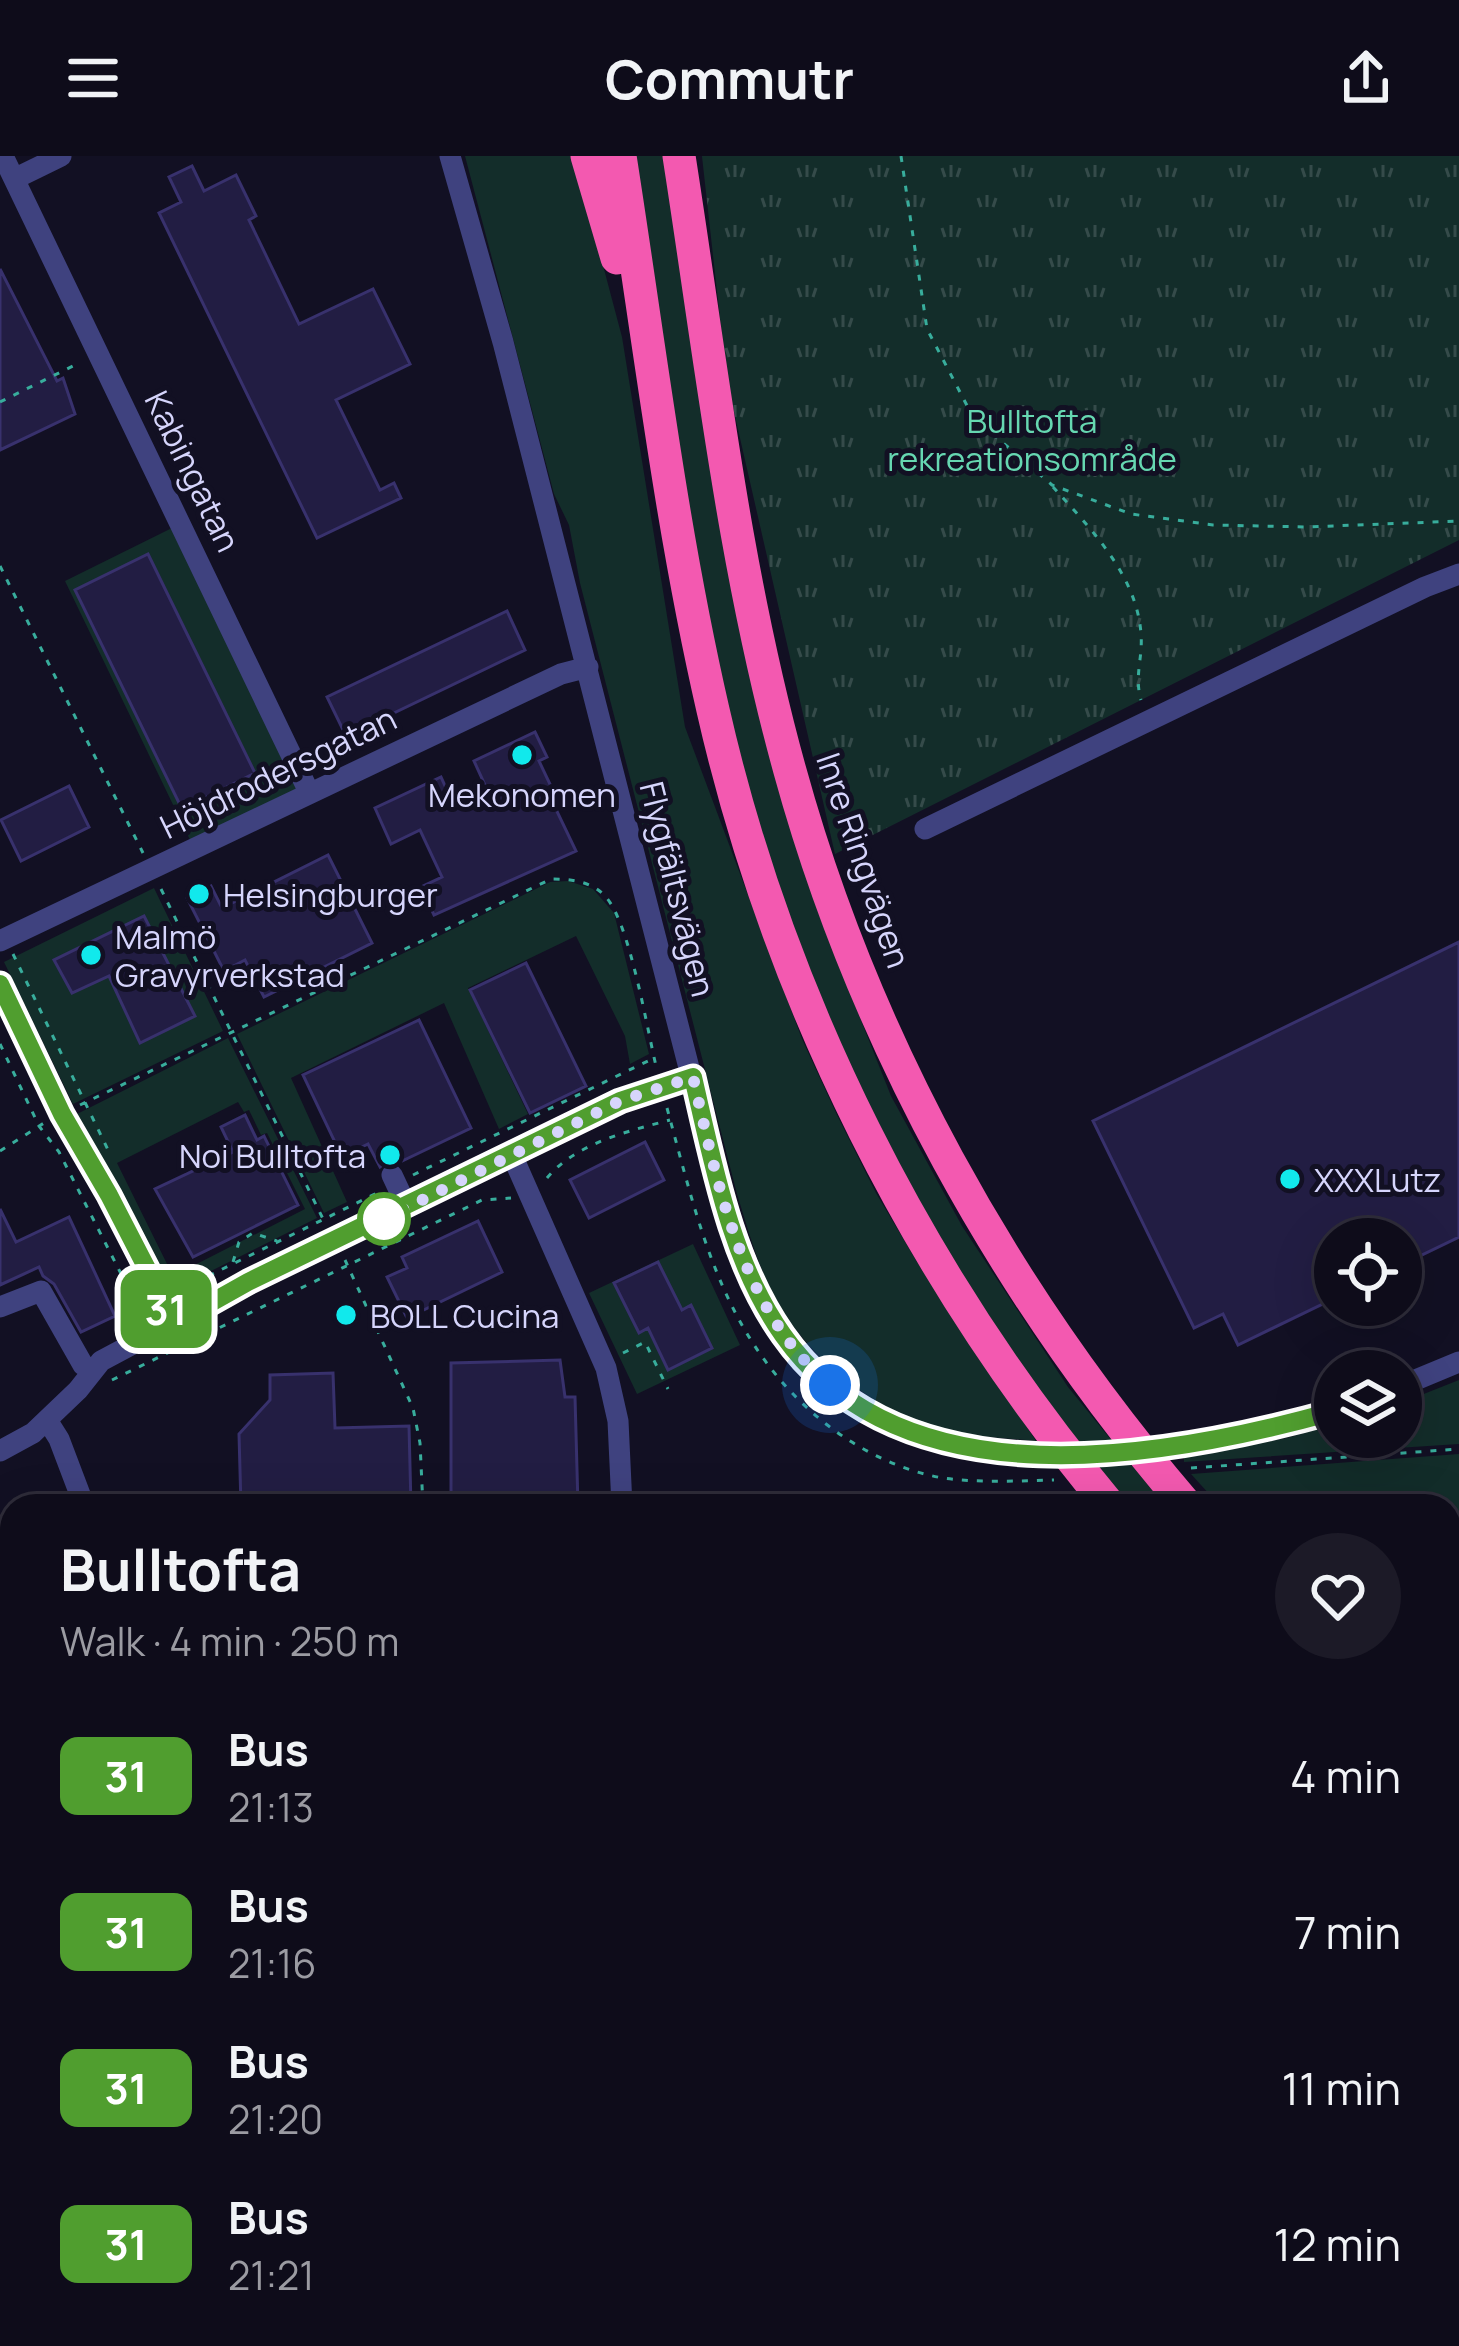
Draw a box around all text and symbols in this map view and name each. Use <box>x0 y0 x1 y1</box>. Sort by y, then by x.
text: Commutr <box>605 41 854 115</box>
icon: menu <box>60 45 126 111</box>
icon: share <box>1333 45 1399 111</box>
street label: Kabingatan <box>135 383 251 559</box>
park label: Bulltofta rekreationsområde <box>887 398 1177 481</box>
street label: Höjdrodersgatan <box>152 695 404 849</box>
marker: Mekonomen <box>509 742 535 768</box>
street label: Inre Ringvägen <box>806 747 922 973</box>
place label: Mekonomen <box>428 772 616 817</box>
street label: Flygfältsvägen <box>630 777 726 1001</box>
place label: Helsingburger <box>223 872 438 917</box>
marker: Helsingburger <box>186 881 212 907</box>
place label: Malmö Gravyrverkstad <box>115 914 345 997</box>
marker: Malmö Gravyrverkstad <box>78 942 104 968</box>
place label: Noi Bulltofta <box>179 1133 366 1178</box>
marker: Noi Bulltofta <box>377 1142 403 1168</box>
place label: XXXLutz <box>1314 1157 1441 1202</box>
marker: XXXLutz <box>1277 1166 1303 1192</box>
unlabelled marker <box>359 1194 409 1244</box>
map controls <box>1314 1218 1422 1458</box>
button: locate <box>1314 1218 1422 1326</box>
line badge: 31 <box>112 1270 220 1348</box>
text: 31 <box>145 1280 187 1338</box>
place label: BOLL Cucina <box>370 1293 559 1338</box>
marker: BOLL Cucina <box>333 1302 359 1328</box>
button: layers <box>1314 1350 1422 1458</box>
your location <box>800 1355 860 1415</box>
text: Bulltofta <box>60 1530 301 1608</box>
button: heart <box>1275 1533 1401 1659</box>
text: Walk · 4 min · 250 m <box>60 1614 399 1668</box>
text: Bus <box>228 1718 309 1780</box>
text: 4 min <box>1290 1745 1401 1807</box>
text: 31 <box>105 1747 147 1805</box>
text: 21:13 <box>228 1780 314 1834</box>
text: Bus <box>228 1874 309 1936</box>
text: 7 min <box>1294 1901 1401 1963</box>
text: 31 <box>105 1903 147 1961</box>
text: 21:16 <box>228 1936 317 1990</box>
text: Bus <box>228 2030 309 2092</box>
text: 11 min <box>1282 2057 1401 2119</box>
text: 31 <box>105 2059 147 2117</box>
text: 21:20 <box>228 2092 323 2146</box>
text: Bus <box>228 2186 309 2248</box>
text: 12 min <box>1273 2213 1401 2275</box>
text: 31 <box>105 2215 147 2273</box>
text: 21:21 <box>228 2248 315 2302</box>

